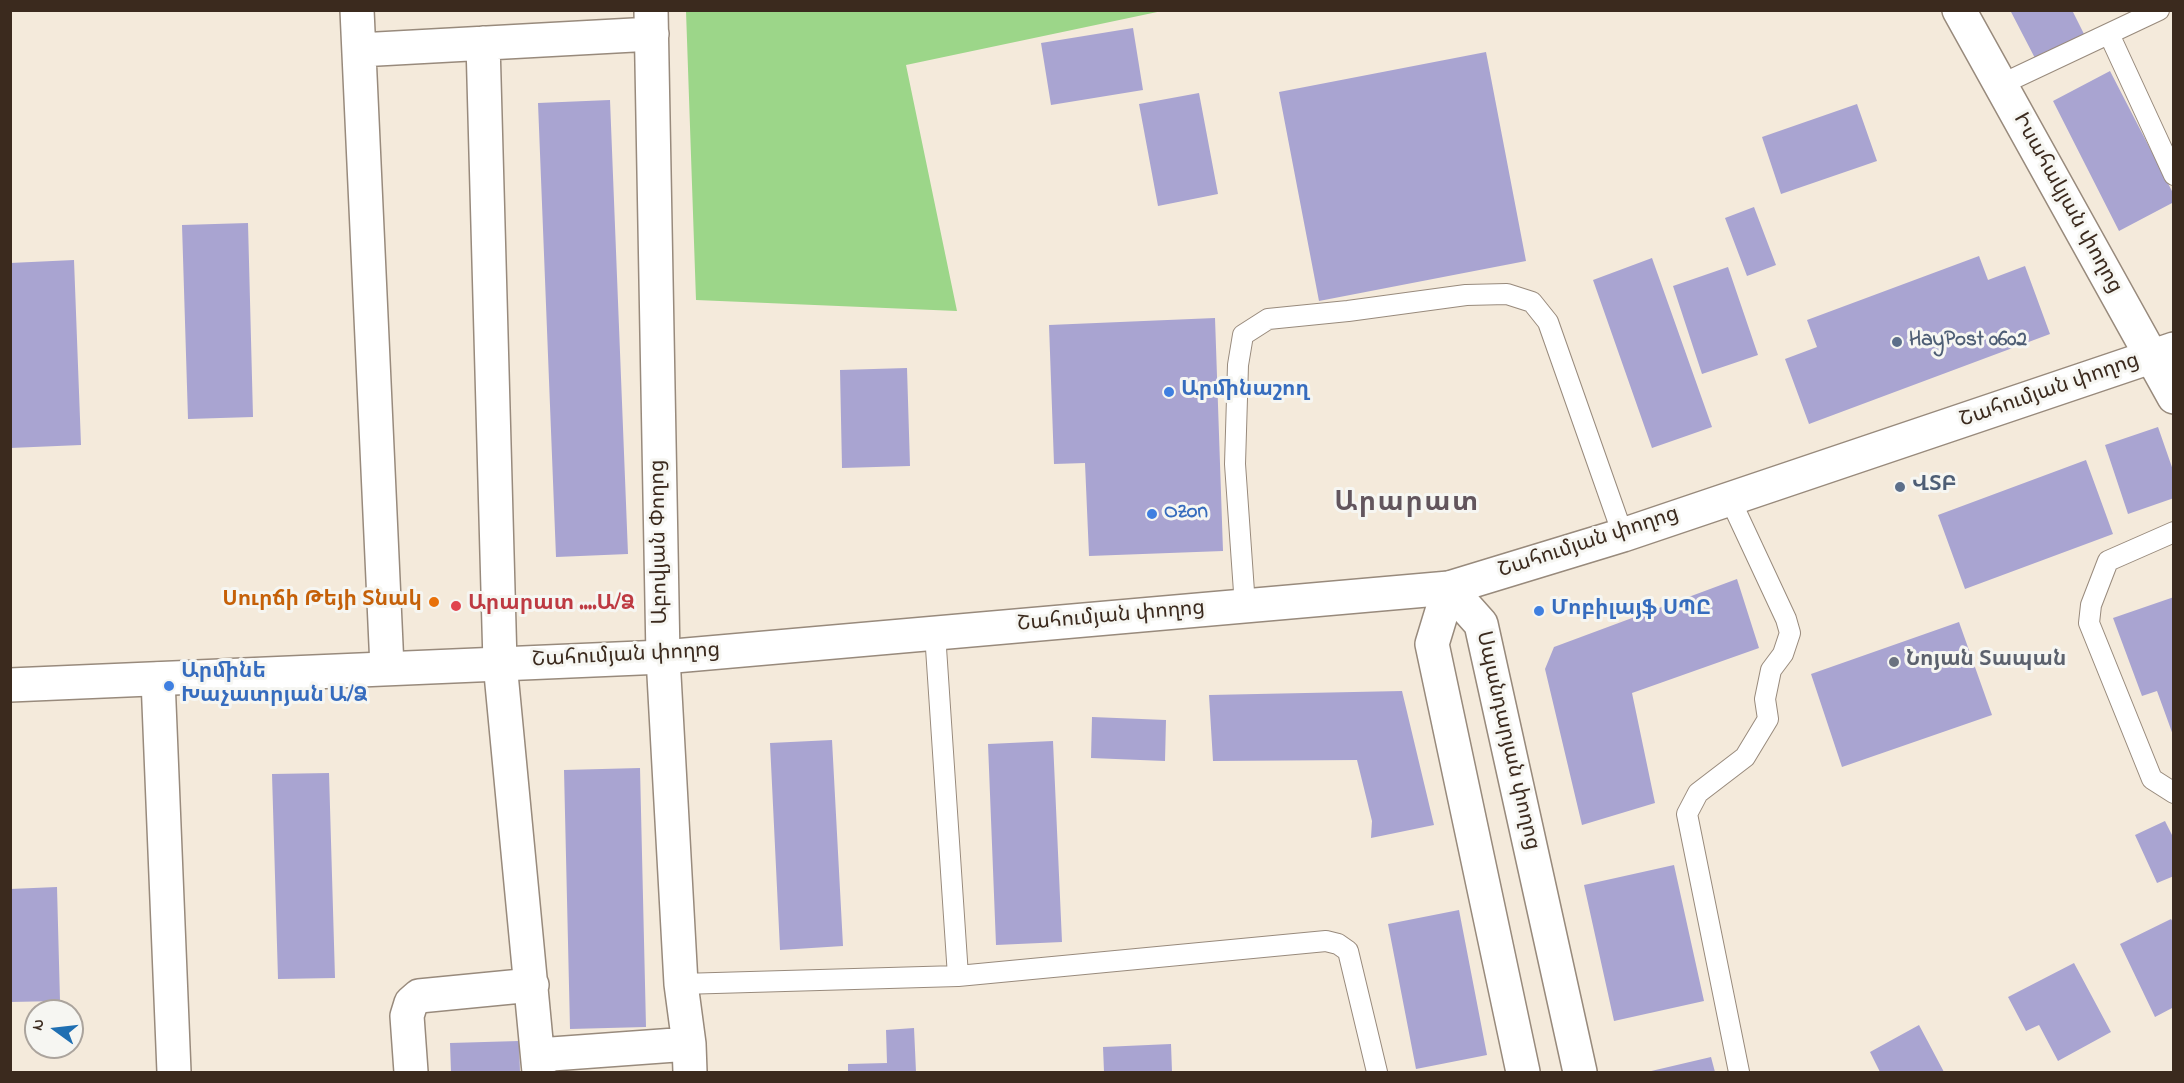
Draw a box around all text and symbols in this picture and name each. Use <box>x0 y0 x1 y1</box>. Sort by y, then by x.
street label: Իսահակյան փողոց <box>2006 109 2126 299</box>
place label: HayPost 0602 <box>1909 329 2027 355</box>
marker: HayPost 0602 <box>1890 335 1904 349</box>
street label: Շահումյան փողոց <box>1957 349 2143 435</box>
place label: Արմինաշող <box>1181 379 1309 405</box>
marker: Արմինաշող <box>1162 385 1176 399</box>
street label: Աբովյան Փողոց <box>647 459 675 625</box>
place label: ՎՏԲ <box>1912 474 1957 500</box>
marker: ՎՏԲ <box>1893 480 1907 494</box>
district label: Արարատ <box>1334 490 1480 522</box>
place label: Ozon <box>1164 501 1208 527</box>
street label: Շահումյան փողոց <box>1495 503 1683 585</box>
marker: Ozon <box>1145 507 1159 521</box>
place label: Սուրճի Թեյի Տնակ <box>222 589 422 615</box>
place label: Արարատ ....Ա/Ձ <box>468 593 635 619</box>
marker: Սուրճի Թեյի Տնակ <box>427 595 441 609</box>
street label: Շահումյան փողոց <box>1016 597 1206 639</box>
place label: Մոբիլայֆ ՍՊԸ <box>1551 598 1711 624</box>
marker: Արարատ ....Ա/Ձ <box>449 599 463 613</box>
marker: Մոբիլայֆ ՍՊԸ <box>1532 604 1546 618</box>
street label: Սպանդարյան փողոց <box>1469 629 1543 853</box>
street label: Շահումյան փողոց <box>531 639 721 675</box>
place label: Նոյան Տապան <box>1906 649 2066 675</box>
marker: Նոյան Տապան <box>1887 655 1901 669</box>
place label: Արմինե Խաչատրյան Ա/Ձ <box>181 661 368 711</box>
marker: Արմինե Խաչատրյան Ա/Ձ <box>162 679 176 693</box>
north arrow <box>24 999 84 1059</box>
text: N <box>26 1017 52 1033</box>

